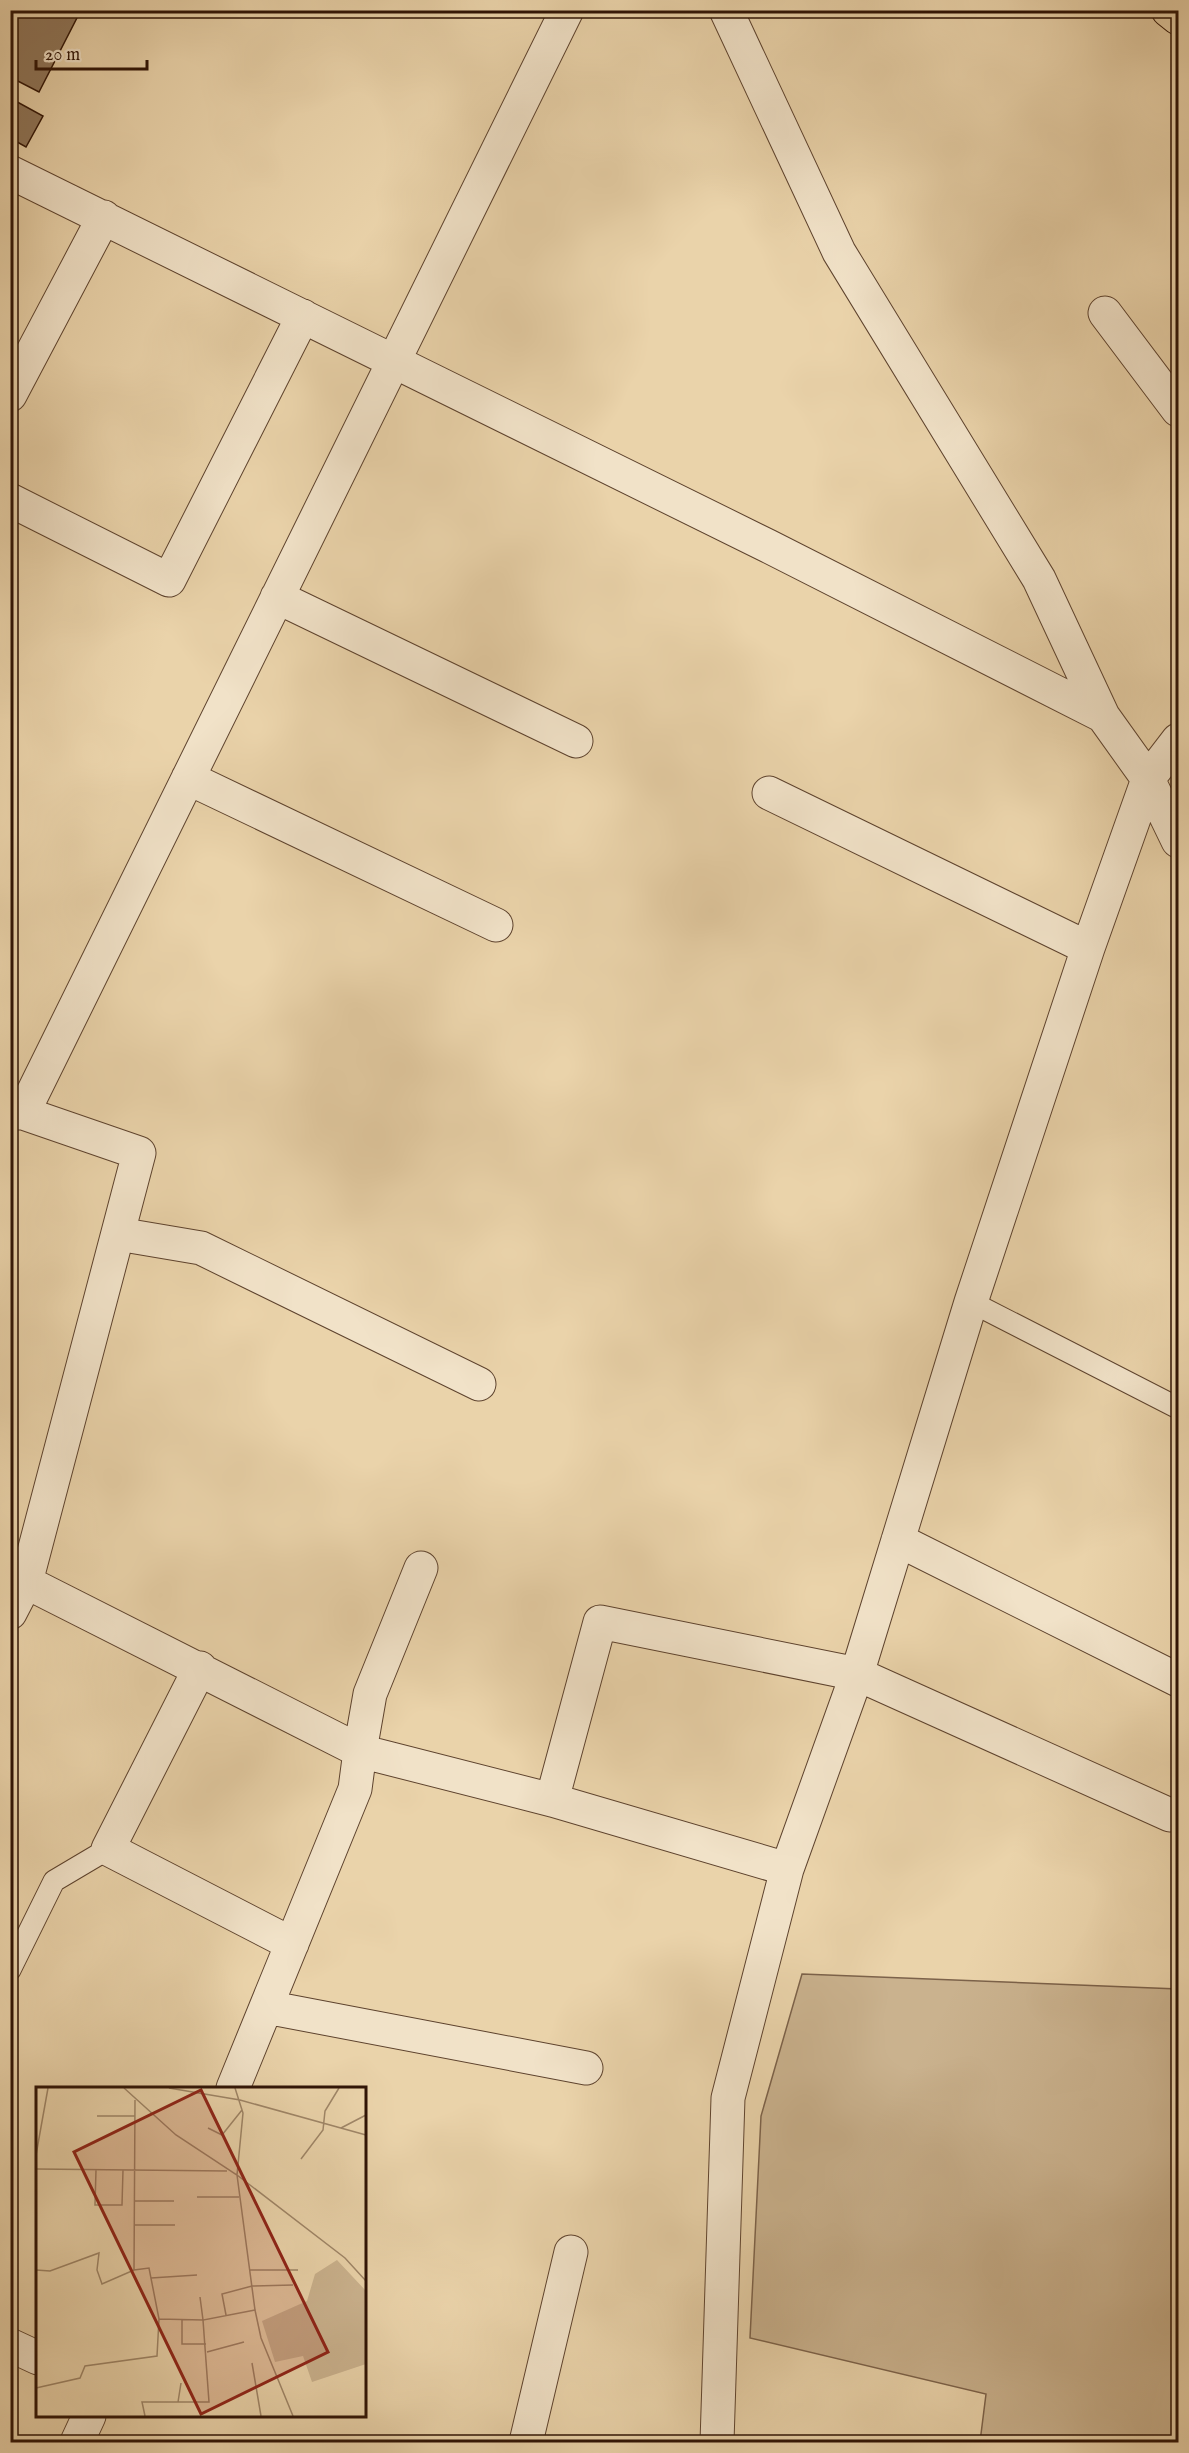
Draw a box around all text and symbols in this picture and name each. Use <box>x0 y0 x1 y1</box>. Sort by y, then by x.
scale bar <box>36 33 147 71</box>
text: 20 m <box>45 44 80 67</box>
inset map <box>36 2087 366 2417</box>

